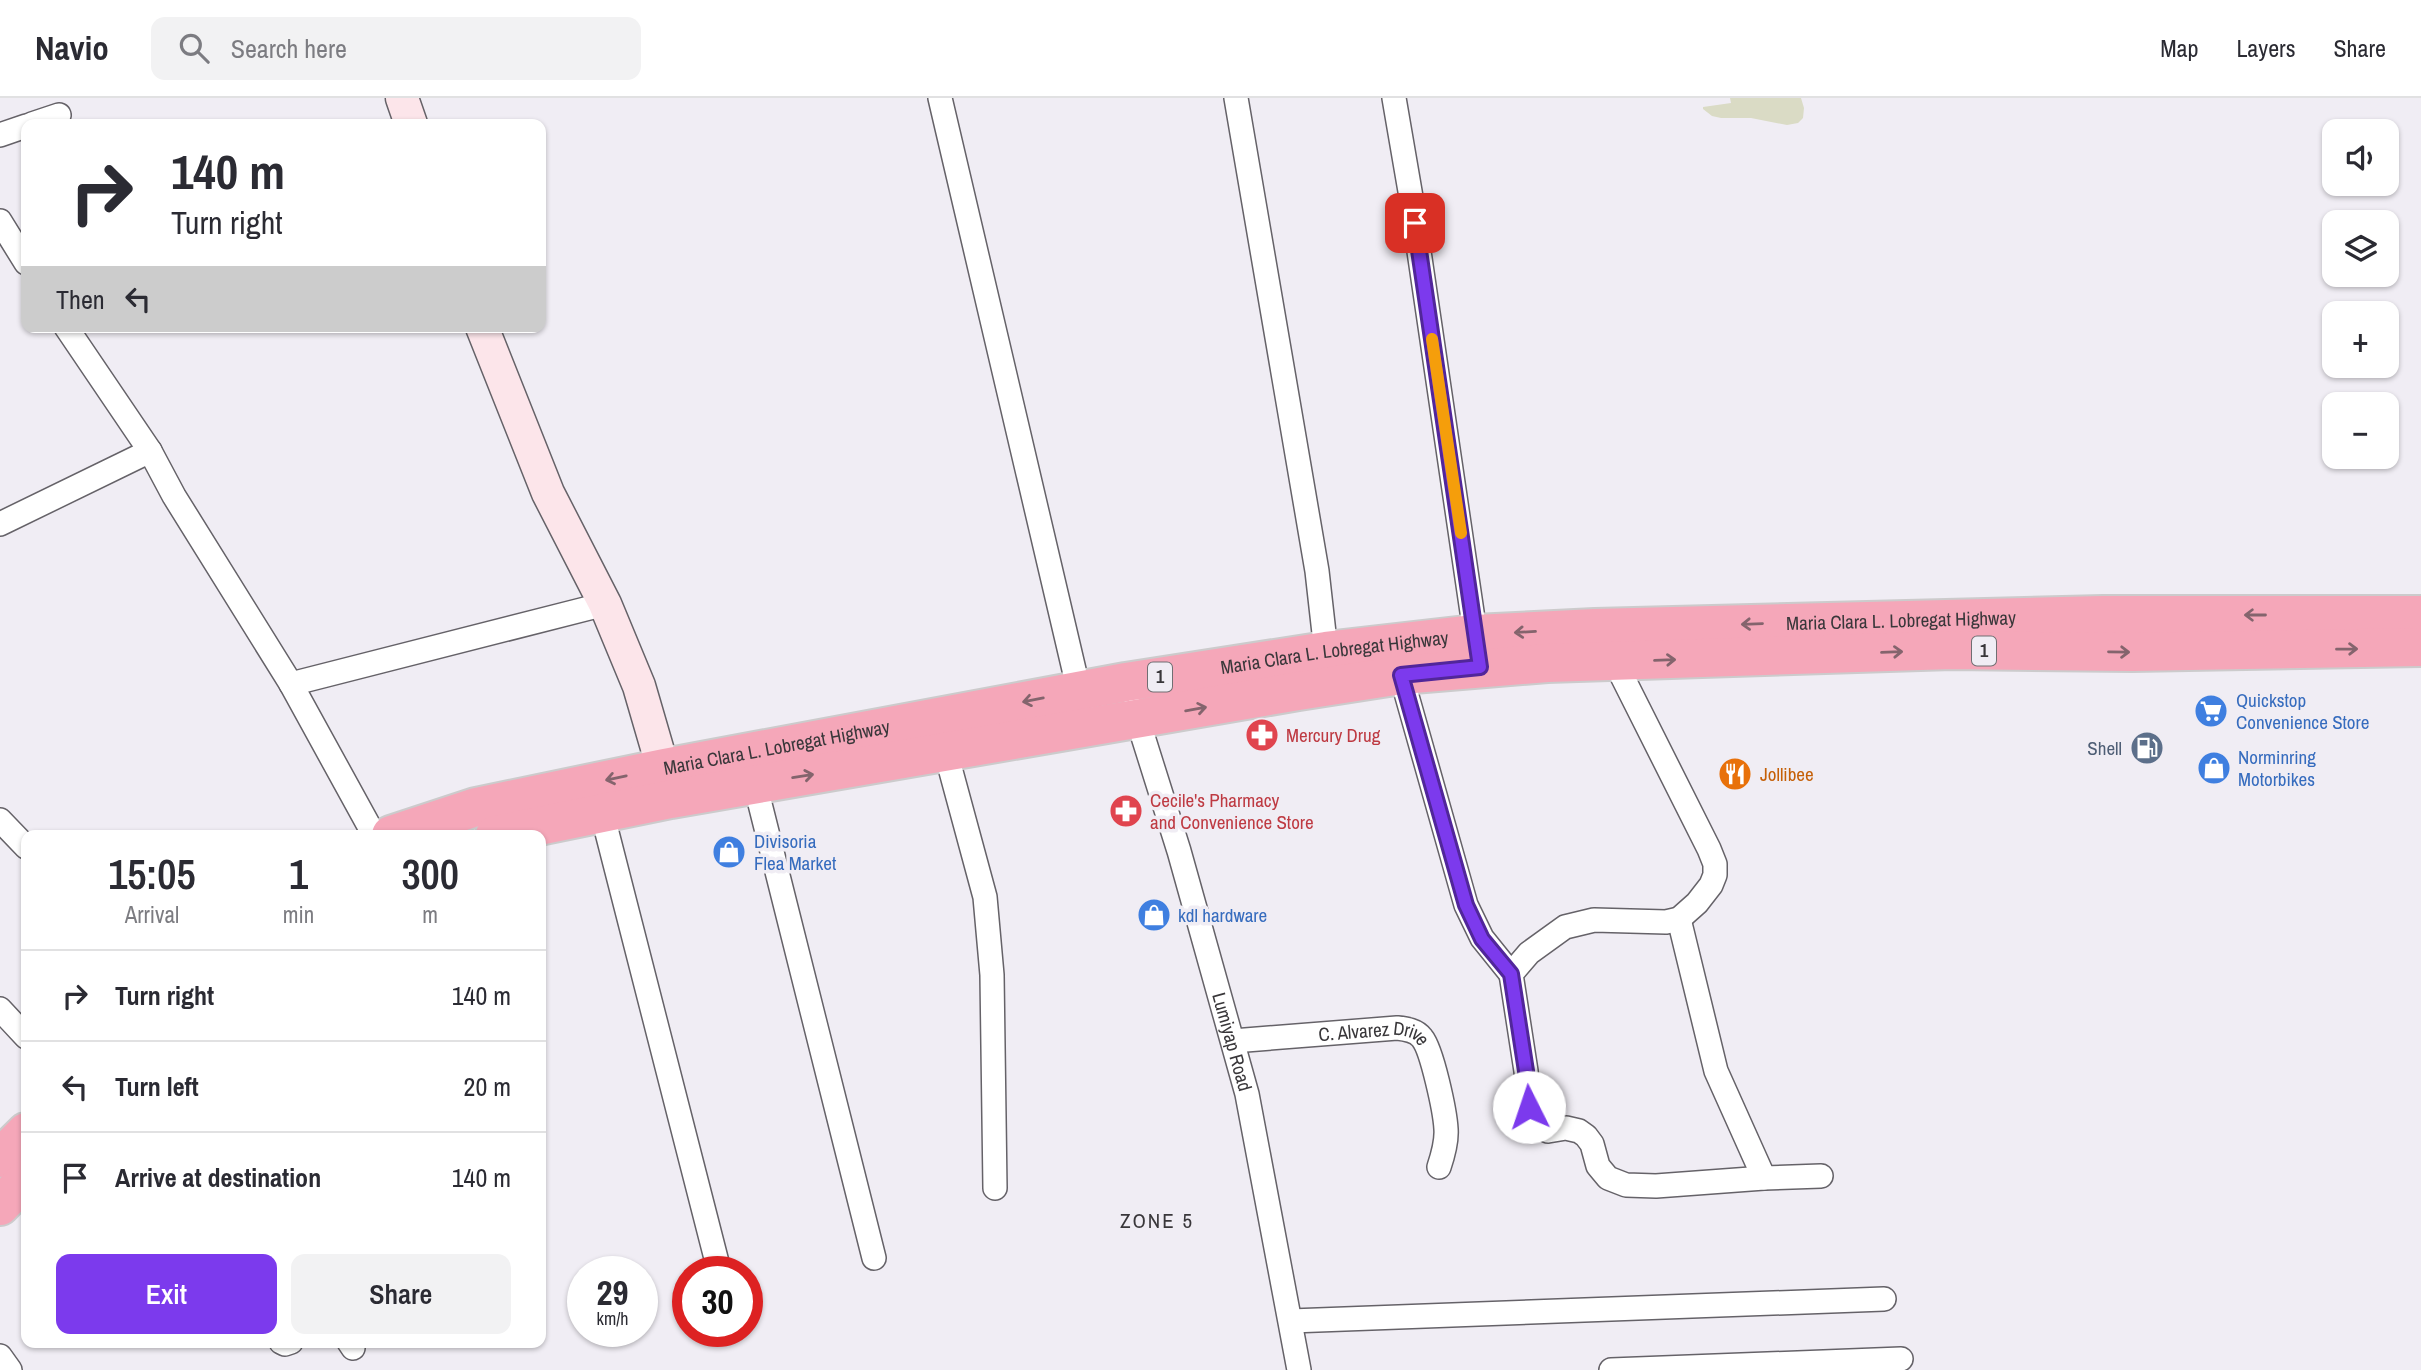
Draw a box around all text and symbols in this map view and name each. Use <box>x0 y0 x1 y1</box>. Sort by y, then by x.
search box <box>151 17 641 80</box>
text: Navio <box>35 26 109 70</box>
icon: search <box>175 29 213 67</box>
text: Search here <box>231 31 347 66</box>
text: Map <box>2160 32 2198 64</box>
text: Layers <box>2236 32 2295 64</box>
text: Share <box>2333 32 2386 64</box>
map controls <box>2322 119 2399 469</box>
button: sound <box>2322 119 2399 196</box>
text: 140 m <box>171 138 285 204</box>
icon: right <box>56 147 147 238</box>
pin <box>1385 193 1445 253</box>
text: Turn right <box>171 201 283 244</box>
icon: arrive <box>1396 204 1434 242</box>
button: layers <box>2322 210 2399 287</box>
icon: left <box>119 280 157 318</box>
text: Then <box>56 282 105 317</box>
button: + <box>2322 301 2399 378</box>
button: − <box>2322 392 2399 469</box>
street label: Maria Clara L. Lobregat Highway <box>1786 604 2016 636</box>
one-way arrow <box>2244 608 2267 622</box>
one-way arrow <box>1741 617 1764 631</box>
street label: Maria Clara L. Lobregat Highway <box>1219 624 1450 680</box>
one-way arrow <box>1514 626 1536 639</box>
road number: 1 <box>1972 636 1996 666</box>
one-way arrow <box>2335 642 2358 655</box>
one-way arrow <box>2108 645 2131 659</box>
one-way arrow <box>1880 646 1903 659</box>
one-way arrow <box>1653 654 1676 667</box>
road number: 1 <box>1148 662 1172 692</box>
place label: Quickstop Convenience Store <box>2236 687 2369 735</box>
supermarket icon: Quickstop Convenience Store <box>2192 692 2230 730</box>
one-way arrow <box>1022 694 1045 707</box>
one-way arrow <box>1184 702 1207 715</box>
street label: Maria Clara L. Lobregat Highway <box>661 713 892 781</box>
pharmacy icon: Mercury Drug <box>1243 716 1281 754</box>
place label: Mercury Drug <box>1286 722 1381 748</box>
fuel station icon: Shell <box>2128 729 2166 767</box>
place label: Shell <box>2087 735 2122 761</box>
place label: Norminring Motorbikes <box>2238 744 2316 792</box>
shop icon: Norminring Motorbikes <box>2195 749 2233 787</box>
restaurant icon: Jollibee <box>1716 755 1754 793</box>
place label: Jollibee <box>1760 761 1814 787</box>
one-way arrow <box>791 769 814 782</box>
one-way arrow <box>606 773 628 786</box>
place label: Cecile's Pharmacy and Convenience Store <box>1150 787 1314 835</box>
pharmacy icon: Cecile's Pharmacy and Convenience Store <box>1107 792 1145 830</box>
place label: Divisoria Flea Market <box>754 828 837 876</box>
shop icon: Divisoria Flea Market <box>710 833 748 871</box>
text: 15:05 <box>108 846 196 902</box>
text: 1 <box>289 846 308 902</box>
text: 300 <box>401 846 459 902</box>
shop icon: kdl hardware <box>1135 896 1173 934</box>
text: Arrival <box>125 899 179 930</box>
text: min <box>283 899 314 930</box>
text: m <box>422 899 438 930</box>
place label: kdl hardware <box>1178 902 1267 928</box>
icon: right <box>56 977 94 1015</box>
text: Turn right <box>115 978 214 1013</box>
text: 140 m <box>452 978 511 1013</box>
street label: Lumiyap Road <box>1206 989 1259 1094</box>
street label: C. Alvarez Drive <box>1317 1015 1436 1050</box>
icon: left <box>56 1068 94 1106</box>
text: Turn left <box>115 1069 199 1104</box>
text: 20 m <box>464 1069 511 1104</box>
position arrow <box>1492 1070 1566 1144</box>
icon: arrive <box>56 1159 94 1197</box>
text: Arrive at destination <box>115 1160 321 1195</box>
text: 140 m <box>452 1160 511 1195</box>
district label: ZONE 5 <box>1120 1206 1194 1235</box>
button: Exit <box>56 1254 277 1334</box>
button: Share <box>291 1254 511 1334</box>
speed limit sign: 30 <box>672 1256 763 1347</box>
text: 29 <box>597 1269 628 1316</box>
text: km/h <box>597 1306 629 1331</box>

